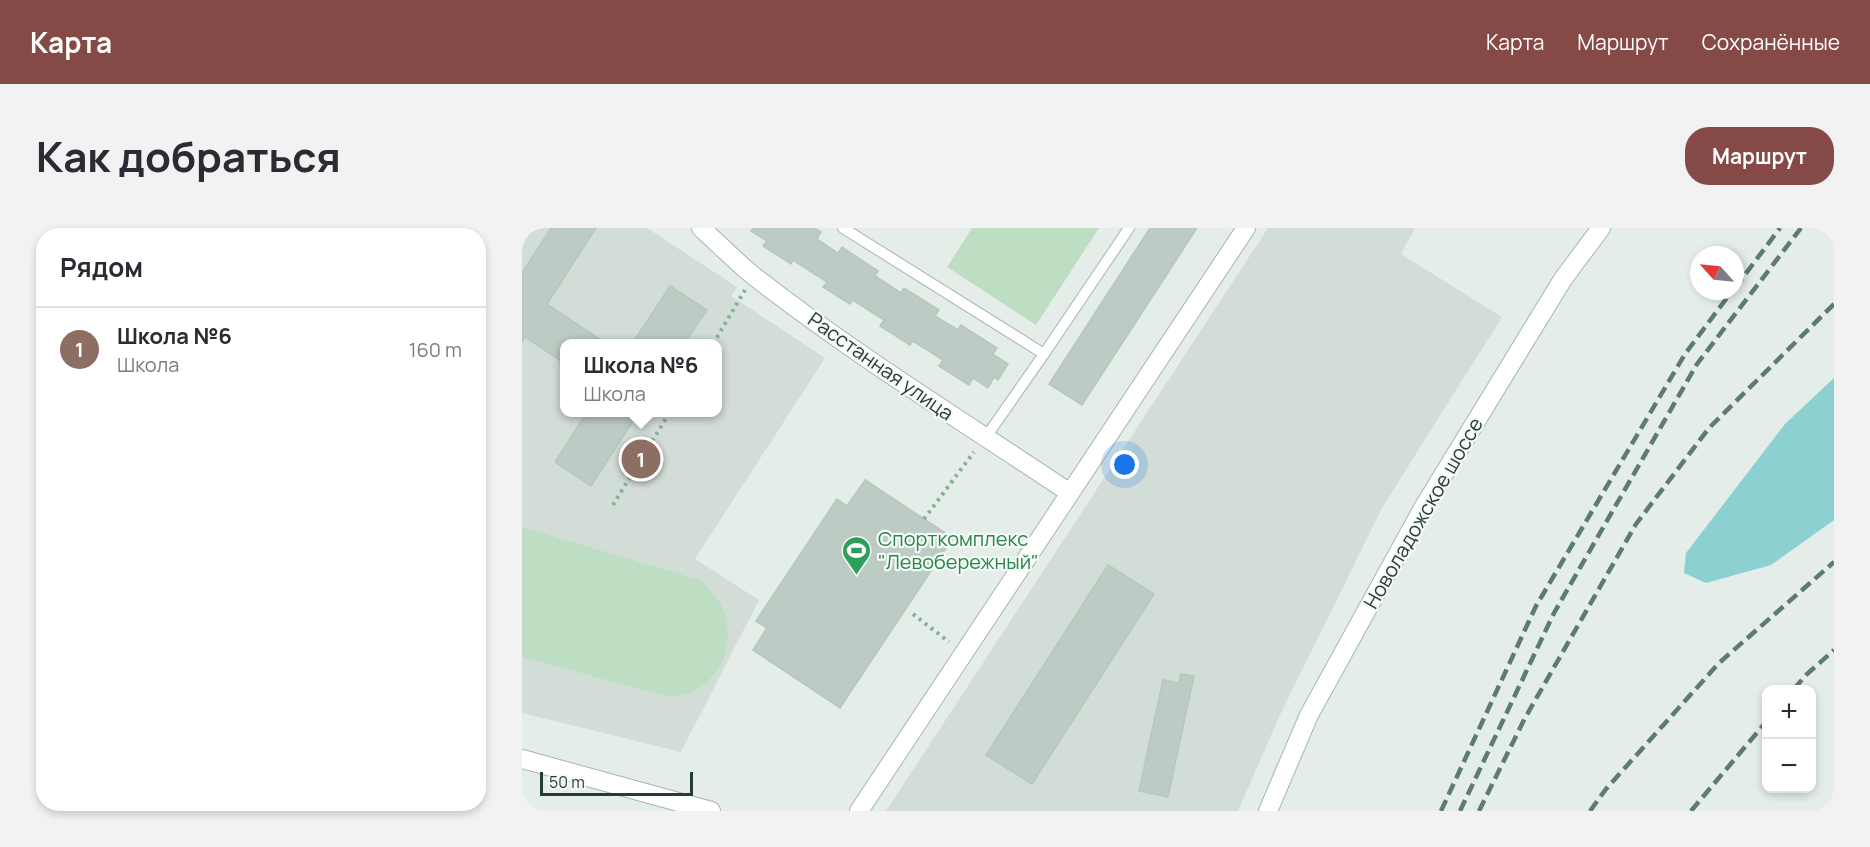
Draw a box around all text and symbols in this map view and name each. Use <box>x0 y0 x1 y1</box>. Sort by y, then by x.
text: Карта <box>30 23 112 61</box>
text: Карта <box>1486 28 1544 56</box>
text: Маршрут <box>1577 28 1669 56</box>
text: Сохранённые <box>1702 28 1840 56</box>
text: Как добраться <box>36 127 341 185</box>
button: Маршрут <box>1685 127 1834 185</box>
north arrow <box>1690 246 1744 300</box>
text: Рядом <box>60 249 143 285</box>
street label: Расстанная улица <box>803 306 959 426</box>
text: Школа №6 <box>117 321 232 351</box>
text: 1 <box>75 336 84 363</box>
text: 160 m <box>409 336 462 363</box>
popup <box>560 339 722 417</box>
text: Школа №6 <box>584 350 698 380</box>
text: Школа <box>117 351 179 378</box>
text: Школа <box>584 380 646 407</box>
street label: Новоладожское шоссе <box>1357 412 1489 614</box>
pin: 1 <box>622 436 660 482</box>
your location <box>1110 450 1139 479</box>
place label: Спорткомплекс "Левобережный" <box>878 525 1039 575</box>
sports icon: Спорткомплекс "Левобережный" <box>841 534 873 576</box>
map controls <box>1762 685 1816 793</box>
button: + <box>1762 685 1816 739</box>
button: − <box>1762 739 1816 793</box>
scale bar <box>540 769 693 796</box>
text: 50 m <box>549 771 585 793</box>

